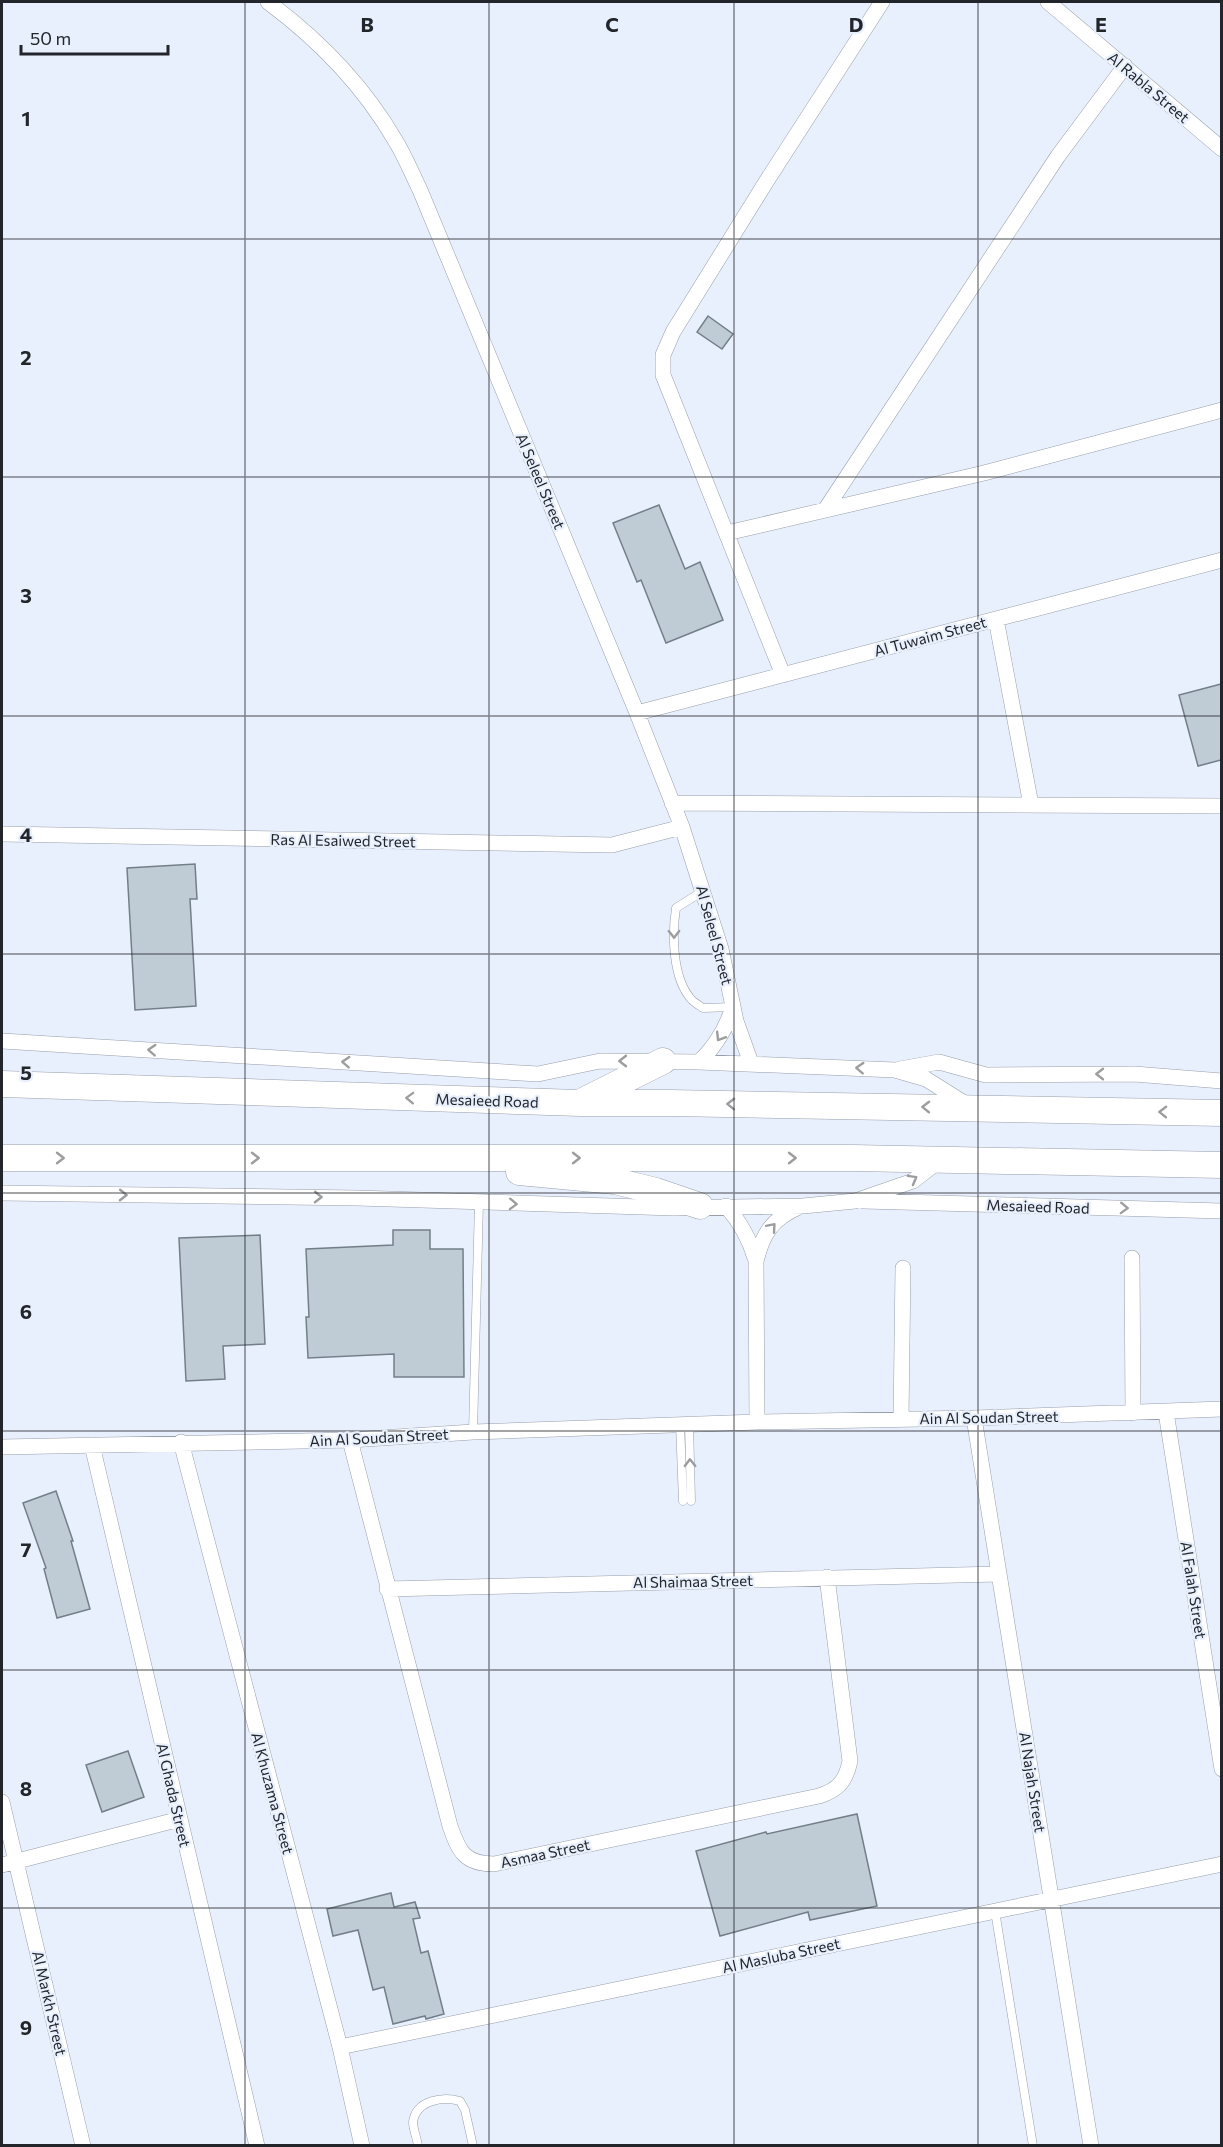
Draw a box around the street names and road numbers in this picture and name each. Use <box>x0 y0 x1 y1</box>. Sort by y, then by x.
street label: Al Rabla Street <box>1105 48 1193 126</box>
street label: Al Seleel Street <box>513 430 569 532</box>
street label: Al Tuwaim Street <box>872 612 988 660</box>
street label: Ras Al Esaiwed Street <box>270 830 416 850</box>
street label: Al Seleel Street <box>693 883 737 987</box>
street label: Mesaieed Road <box>435 1089 539 1111</box>
street label: Mesaieed Road <box>986 1195 1090 1217</box>
street label: Ain Al Soudan Street <box>919 1407 1059 1427</box>
street label: Ain Al Soudan Street <box>309 1424 449 1450</box>
street label: Al Falah Street <box>1177 1540 1211 1640</box>
street label: Al Shaimaa Street <box>633 1571 753 1591</box>
street label: Al Khuzama Street <box>248 1730 298 1856</box>
street label: Al Najah Street <box>1016 1730 1050 1834</box>
street label: Al Ghada Street <box>153 1741 195 1849</box>
street label: Asmaa Street <box>499 1835 591 1871</box>
street label: Al Masluba Street <box>720 1934 842 1976</box>
street label: Al Markh Street <box>29 1949 71 2057</box>

